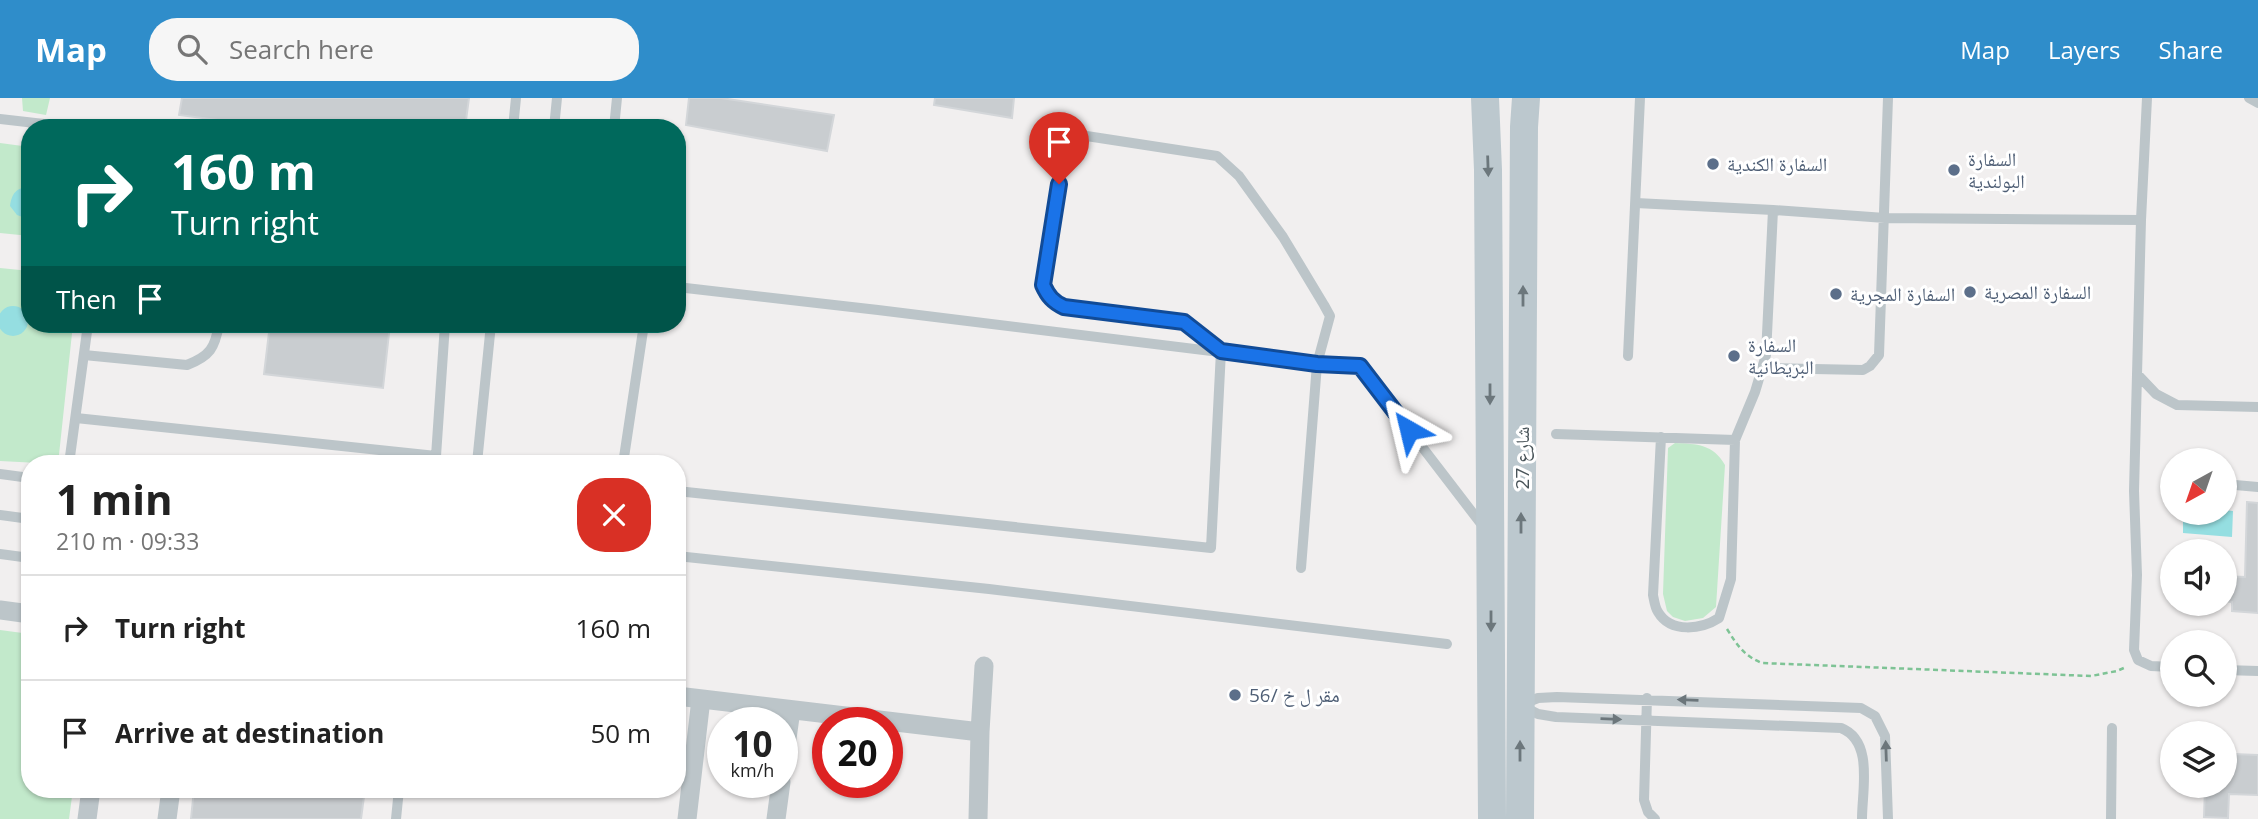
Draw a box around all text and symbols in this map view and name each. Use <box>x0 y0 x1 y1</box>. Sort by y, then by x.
search box <box>149 18 639 81</box>
text: Map <box>35 27 107 72</box>
icon: search <box>173 30 211 68</box>
text: Search here <box>229 31 374 67</box>
text: Map <box>1960 33 2010 66</box>
text: Layers <box>2048 33 2121 66</box>
text: Share <box>2159 33 2223 66</box>
pin <box>1029 112 1089 184</box>
icon: arrive <box>1040 123 1078 161</box>
text: 160 m <box>171 138 316 204</box>
place label: السفارة البولندية <box>1968 146 2025 194</box>
icon: right <box>56 147 147 238</box>
place label: السفارة الكندية <box>1727 151 1827 177</box>
one-way arrow <box>1482 155 1493 177</box>
marker: السفارة الكندية <box>1705 156 1721 172</box>
marker: السفارة البولندية <box>1946 162 1962 178</box>
text: Turn right <box>171 201 319 244</box>
place label: السفارة المصرية <box>1984 279 2091 305</box>
icon: arrive <box>131 280 169 318</box>
text: Then <box>56 281 117 317</box>
place label: السفارة المجرية <box>1850 281 1955 307</box>
marker: السفارة المصرية <box>1962 284 1978 300</box>
one-way arrow <box>1517 285 1529 307</box>
marker: السفارة المجرية <box>1828 286 1844 302</box>
place label: السفارة البريطانية <box>1748 332 1814 380</box>
marker: السفارة البريطانية <box>1726 348 1742 364</box>
one-way arrow <box>1484 383 1496 405</box>
position arrow <box>1372 393 1446 467</box>
street label: شارع 27 <box>1509 427 1535 489</box>
north arrow <box>2160 448 2236 525</box>
map controls <box>2160 448 2237 798</box>
text: 1 min <box>56 470 173 527</box>
button: close <box>577 478 651 552</box>
one-way arrow <box>1516 512 1527 534</box>
text: 210 m · 09:33 <box>56 525 199 557</box>
button: sound <box>2160 539 2237 616</box>
icon: right <box>56 609 94 647</box>
text: Turn right <box>115 610 246 646</box>
text: 160 m <box>576 610 651 646</box>
one-way arrow <box>1485 610 1497 632</box>
button: search <box>2160 630 2237 707</box>
place label: مقر ل خ /56 <box>1249 682 1340 708</box>
marker: مقر ل خ /56 <box>1227 687 1243 703</box>
one-way arrow <box>1676 694 1698 705</box>
speed limit sign: 20 <box>812 707 903 798</box>
one-way arrow <box>1600 713 1622 725</box>
icon: arrive <box>56 714 94 752</box>
text: Arrive at destination <box>115 715 384 751</box>
text: 50 m <box>590 715 651 751</box>
text: 10 <box>732 720 773 767</box>
button: layers <box>2160 721 2237 798</box>
one-way arrow <box>1514 740 1526 762</box>
one-way arrow <box>1880 740 1891 762</box>
text: km/h <box>731 758 774 782</box>

